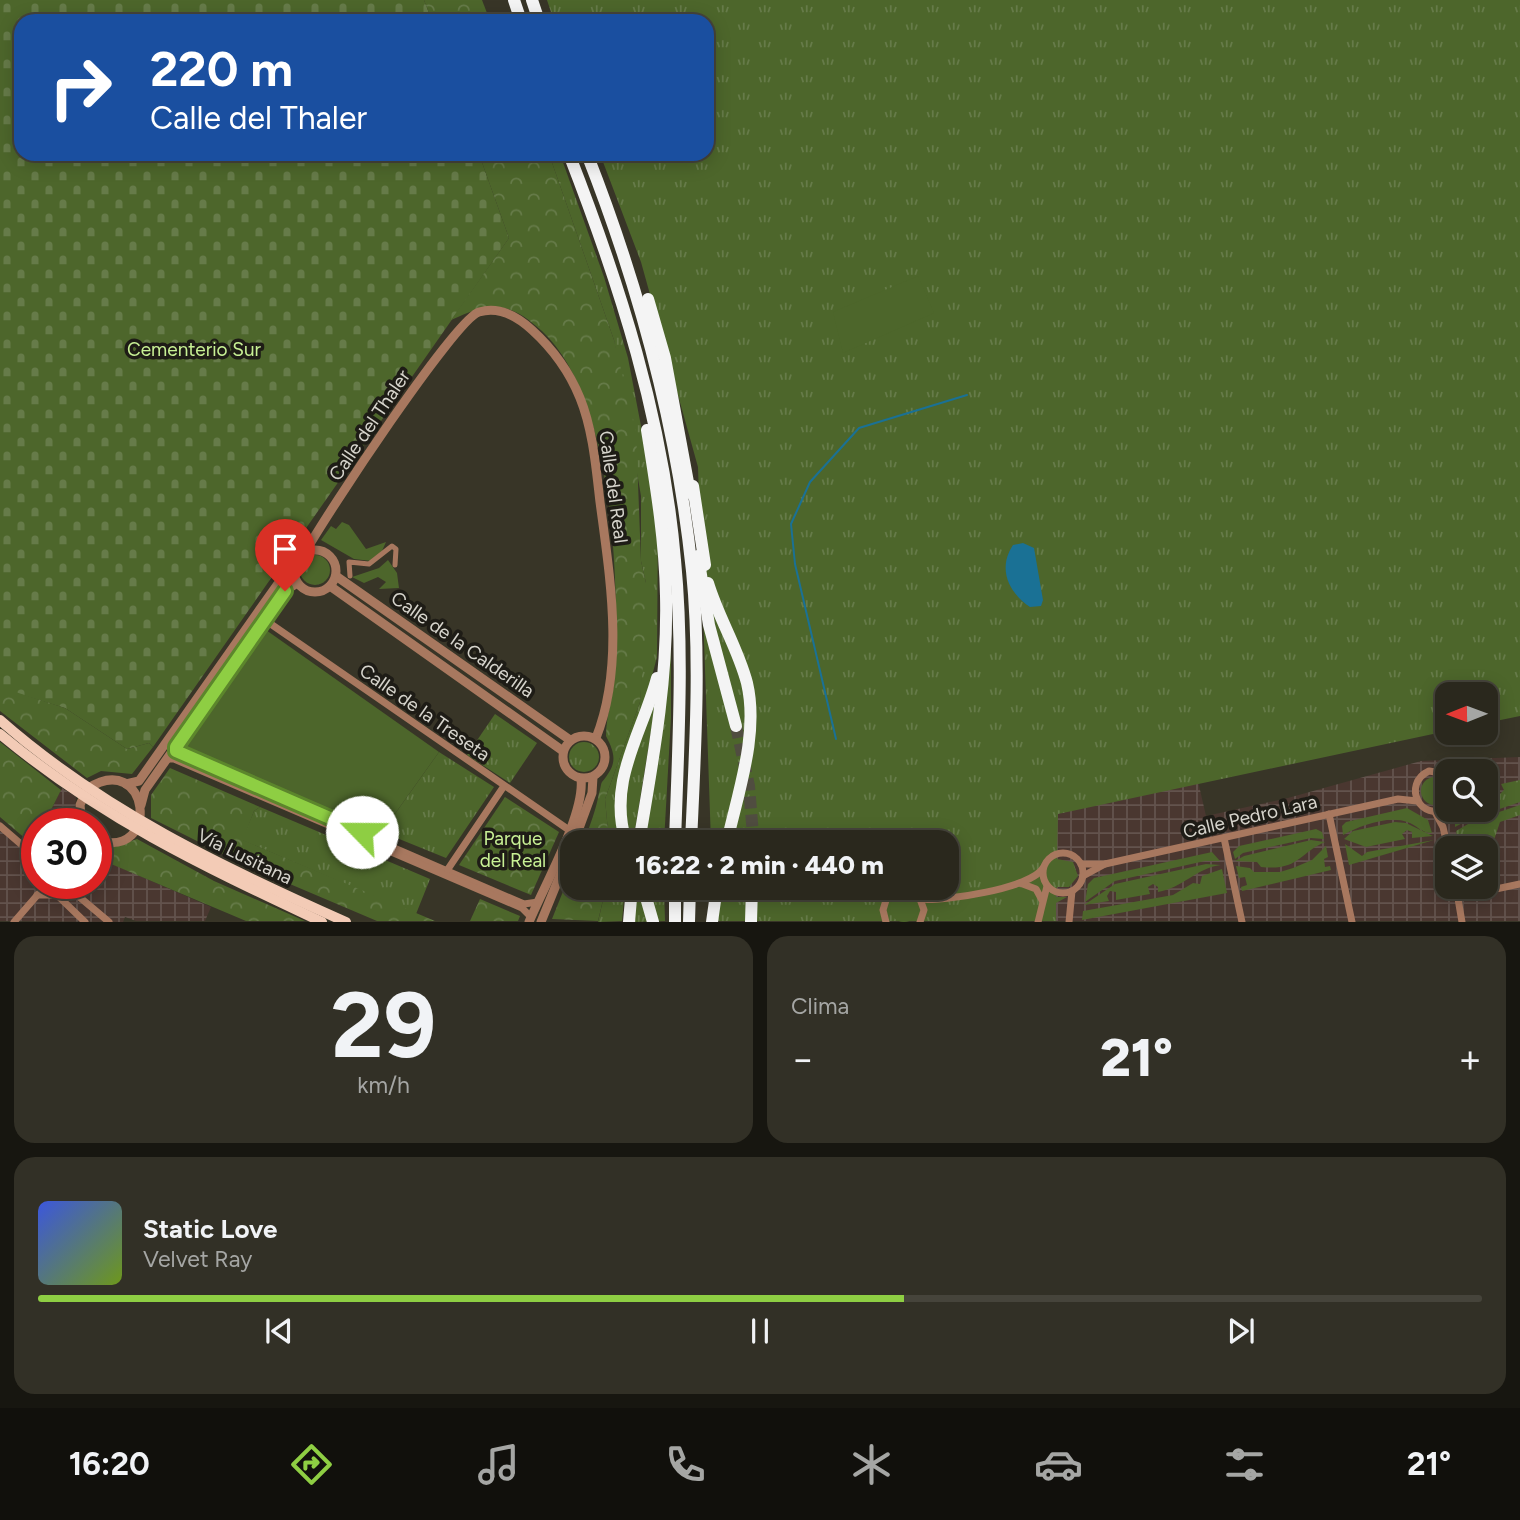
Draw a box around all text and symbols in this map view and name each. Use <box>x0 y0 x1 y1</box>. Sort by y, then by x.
text: 220 m <box>150 39 293 98</box>
icon: right <box>35 42 126 133</box>
text: Calle del Thaler <box>150 99 367 137</box>
park label: Cementerio Sur <box>127 338 262 361</box>
street label: Calle del Thaler <box>324 365 415 485</box>
street label: Calle del Real <box>594 429 633 545</box>
pin <box>255 519 315 591</box>
icon: arrive <box>266 530 304 568</box>
street label: Calle de la Calderilla <box>387 586 539 702</box>
street label: Calle de la Treseta <box>355 659 494 766</box>
north arrow <box>1435 682 1498 746</box>
map controls <box>1435 682 1498 899</box>
button: search <box>1435 759 1498 822</box>
street label: Calle Pedro Lara <box>1181 790 1319 843</box>
position arrow <box>325 795 399 869</box>
speed limit sign: 30 <box>21 808 112 899</box>
street label: Vía Lusitana <box>194 824 296 889</box>
park label: Parque del Real <box>480 827 546 872</box>
button: layers <box>1435 836 1498 899</box>
text: 16:22 · 2 min · 440 m <box>635 849 884 881</box>
text: 29 <box>331 971 436 1080</box>
text: Clima <box>791 992 849 1020</box>
text: 21° <box>1100 1027 1173 1089</box>
text: − <box>791 1036 815 1082</box>
text: + <box>1458 1036 1482 1082</box>
text: km/h <box>357 1071 410 1099</box>
text: Static Love <box>143 1213 277 1245</box>
text: Velvet Ray <box>143 1245 252 1273</box>
icon: previous <box>260 1312 298 1350</box>
icon: pause <box>741 1312 779 1350</box>
icon: next <box>1222 1312 1260 1350</box>
icon: directions <box>287 1440 336 1489</box>
icon: music <box>474 1440 523 1489</box>
icon: phone <box>661 1440 710 1489</box>
icon: climate <box>847 1440 896 1489</box>
icon: car <box>1034 1440 1083 1489</box>
icon: filters <box>1220 1440 1269 1489</box>
text: 16:20 <box>69 1445 150 1483</box>
text: 21° <box>1407 1445 1451 1483</box>

